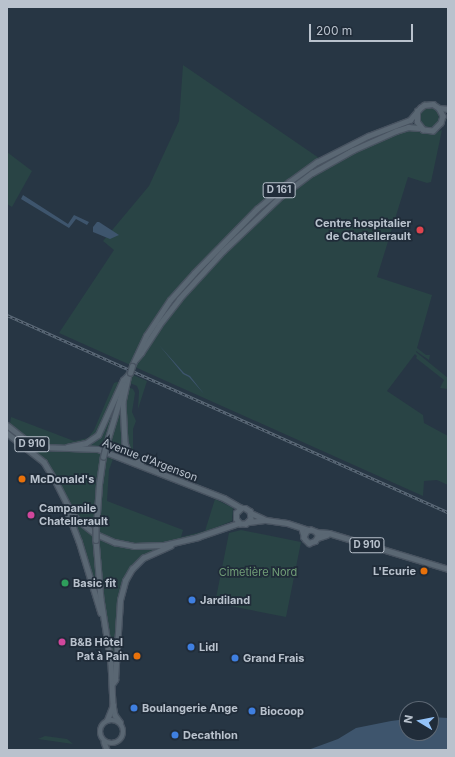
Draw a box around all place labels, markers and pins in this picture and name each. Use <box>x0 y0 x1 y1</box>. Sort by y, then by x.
place label: Centre hospitalier de Chatellerault <box>315 217 411 243</box>
marker: Centre hospitalier de Chatellerault <box>414 224 426 236</box>
place label: McDonald's <box>30 472 94 486</box>
marker: McDonald's <box>17 474 27 484</box>
place label: Campanile Chatellerault <box>39 502 108 528</box>
marker: Campanile Chatellerault <box>26 510 36 520</box>
place label: L'Ecurie <box>373 564 416 578</box>
marker: L'Ecurie <box>419 566 429 576</box>
place label: Basic fit <box>73 576 116 590</box>
marker: Basic fit <box>60 578 70 588</box>
place label: Jardiland <box>200 593 250 607</box>
marker: Jardiland <box>187 595 197 605</box>
place label: B&B Hôtel <box>70 635 123 649</box>
marker: B&B Hôtel <box>57 637 67 647</box>
place label: Lidl <box>199 640 218 654</box>
marker: Lidl <box>186 642 196 652</box>
place label: Pat à Pain <box>77 649 129 663</box>
marker: Pat à Pain <box>132 651 142 661</box>
place label: Grand Frais <box>243 651 304 665</box>
marker: Grand Frais <box>230 653 240 663</box>
place label: Boulangerie Ange <box>142 701 238 715</box>
marker: Boulangerie Ange <box>129 703 139 713</box>
place label: Biocoop <box>260 704 304 718</box>
marker: Biocoop <box>247 706 257 716</box>
place label: Decathlon <box>183 728 238 742</box>
marker: Decathlon <box>170 730 180 740</box>

